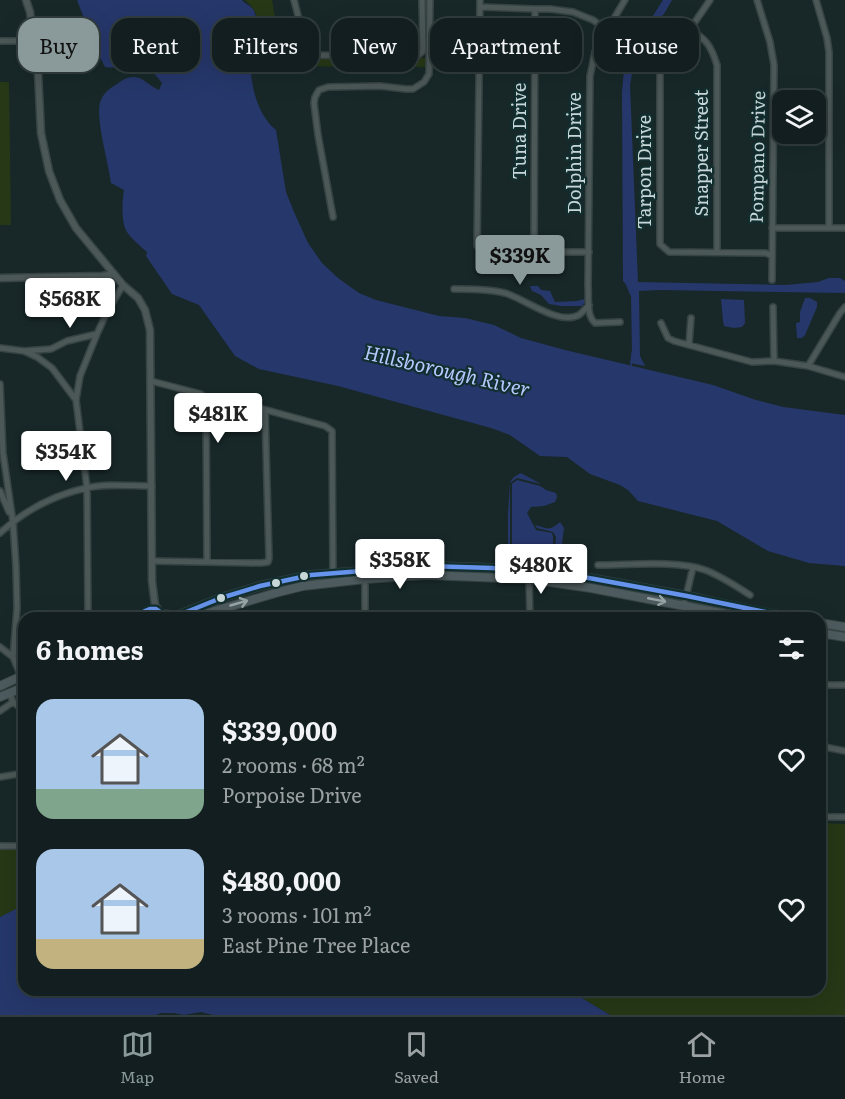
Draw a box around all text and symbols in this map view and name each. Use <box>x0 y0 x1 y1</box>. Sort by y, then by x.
chip: Buy <box>18 18 99 72</box>
chip: Rent <box>111 18 200 72</box>
chip: Filters <box>212 18 319 72</box>
chip: New <box>331 18 418 72</box>
chip: Apartment <box>430 18 582 72</box>
chip: House <box>594 18 699 72</box>
street label: Tuna Drive <box>505 83 532 179</box>
street label: Snapper Street <box>687 89 714 217</box>
map controls <box>772 90 826 144</box>
button: layers <box>772 90 826 144</box>
street label: Pompano Drive <box>742 91 771 223</box>
street label: Dolphin Drive <box>560 92 587 214</box>
street label: Tarpon Drive <box>630 115 657 229</box>
pin: $339K <box>478 235 562 286</box>
text: $339K <box>490 239 550 269</box>
pin: $568K <box>28 278 112 329</box>
text: $568K <box>39 282 101 312</box>
water label: Hillsborough River <box>361 335 533 403</box>
pin: $481K <box>176 393 260 444</box>
text: $481K <box>188 397 248 427</box>
pin: $354K <box>24 431 108 482</box>
text: $354K <box>35 435 97 465</box>
pin: $358K <box>358 539 442 590</box>
text: $358K <box>369 543 431 573</box>
pin: $480K <box>499 544 583 595</box>
text: $480K <box>509 548 573 578</box>
unlabelled marker <box>298 570 310 582</box>
unlabelled marker <box>270 577 282 589</box>
unlabelled marker <box>215 592 227 604</box>
one-way arrow <box>647 595 666 606</box>
one-way arrow <box>230 597 249 608</box>
text: 6 homes <box>36 629 143 668</box>
icon: filters <box>775 632 808 665</box>
text: $339,000 <box>222 710 337 749</box>
icon: home <box>84 723 156 795</box>
icon: heart <box>775 743 808 776</box>
text: 2 rooms · 68 m² <box>222 749 365 779</box>
text: Porpoise Drive <box>222 779 362 809</box>
text: $480,000 <box>222 860 341 899</box>
icon: home <box>84 873 156 945</box>
icon: heart <box>775 893 808 926</box>
text: 3 rooms · 101 m² <box>222 899 371 929</box>
text: East Pine Tree Place <box>222 929 410 959</box>
tab: Map <box>120 1028 154 1088</box>
tab: Saved <box>394 1028 439 1088</box>
tab: Home <box>679 1028 725 1088</box>

